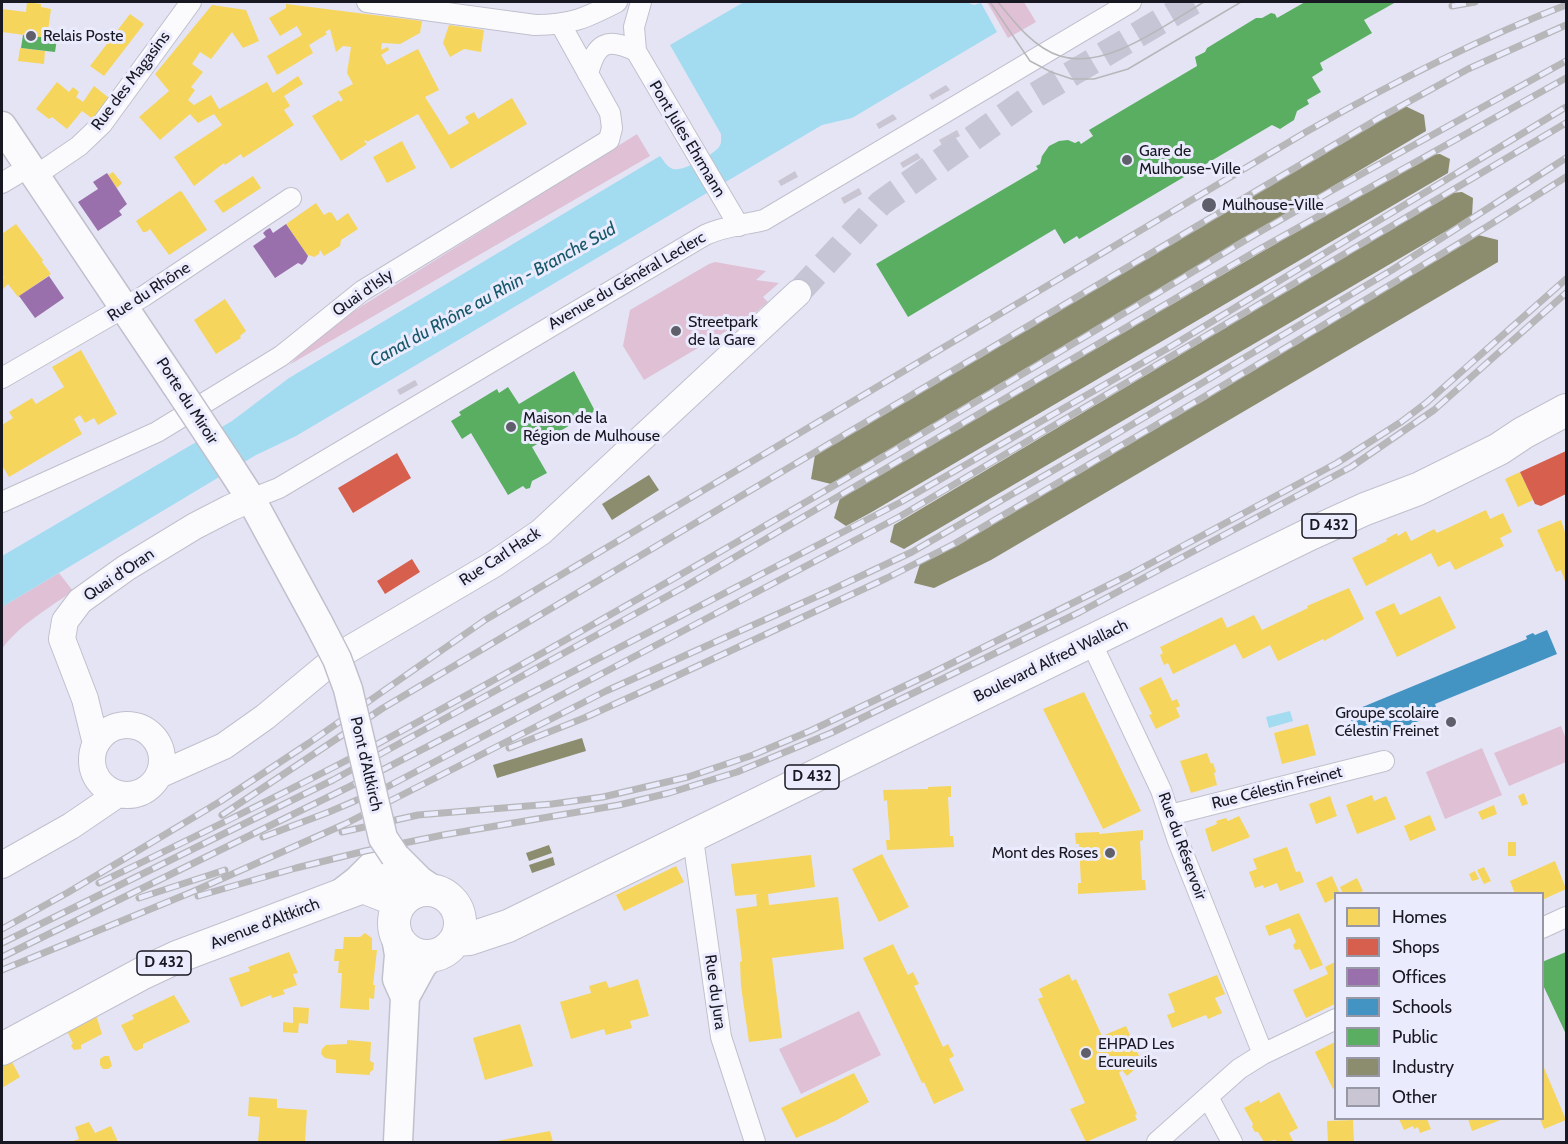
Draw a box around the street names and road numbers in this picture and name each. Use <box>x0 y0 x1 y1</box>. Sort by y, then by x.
street label: Rue des Magasins <box>88 28 174 134</box>
street label: Pont Jules Ehrmann <box>645 77 729 201</box>
street label: Avenue du Général Leclerc <box>545 228 709 334</box>
street label: Rue du Rhône <box>104 258 194 326</box>
street label: Quai d'Isly <box>329 265 397 321</box>
street label: Porte du Miroir <box>152 354 222 448</box>
road number: D 432 <box>1302 514 1356 538</box>
street label: Rue Carl Hack <box>456 524 544 590</box>
street label: Quai d'Oran <box>80 544 158 606</box>
street label: Boulevard Alfred Wallach <box>971 615 1131 707</box>
street label: Pont d'Altkirch <box>346 715 386 813</box>
street label: Rue Célestin Freinet <box>1210 762 1344 814</box>
road number: D 432 <box>785 765 839 789</box>
street label: Rue du Réservoir <box>1154 790 1210 902</box>
street label: Avenue d'Altkirch <box>208 894 322 954</box>
road number: D 432 <box>137 951 191 975</box>
street label: Rue du Jura <box>700 953 730 1031</box>

